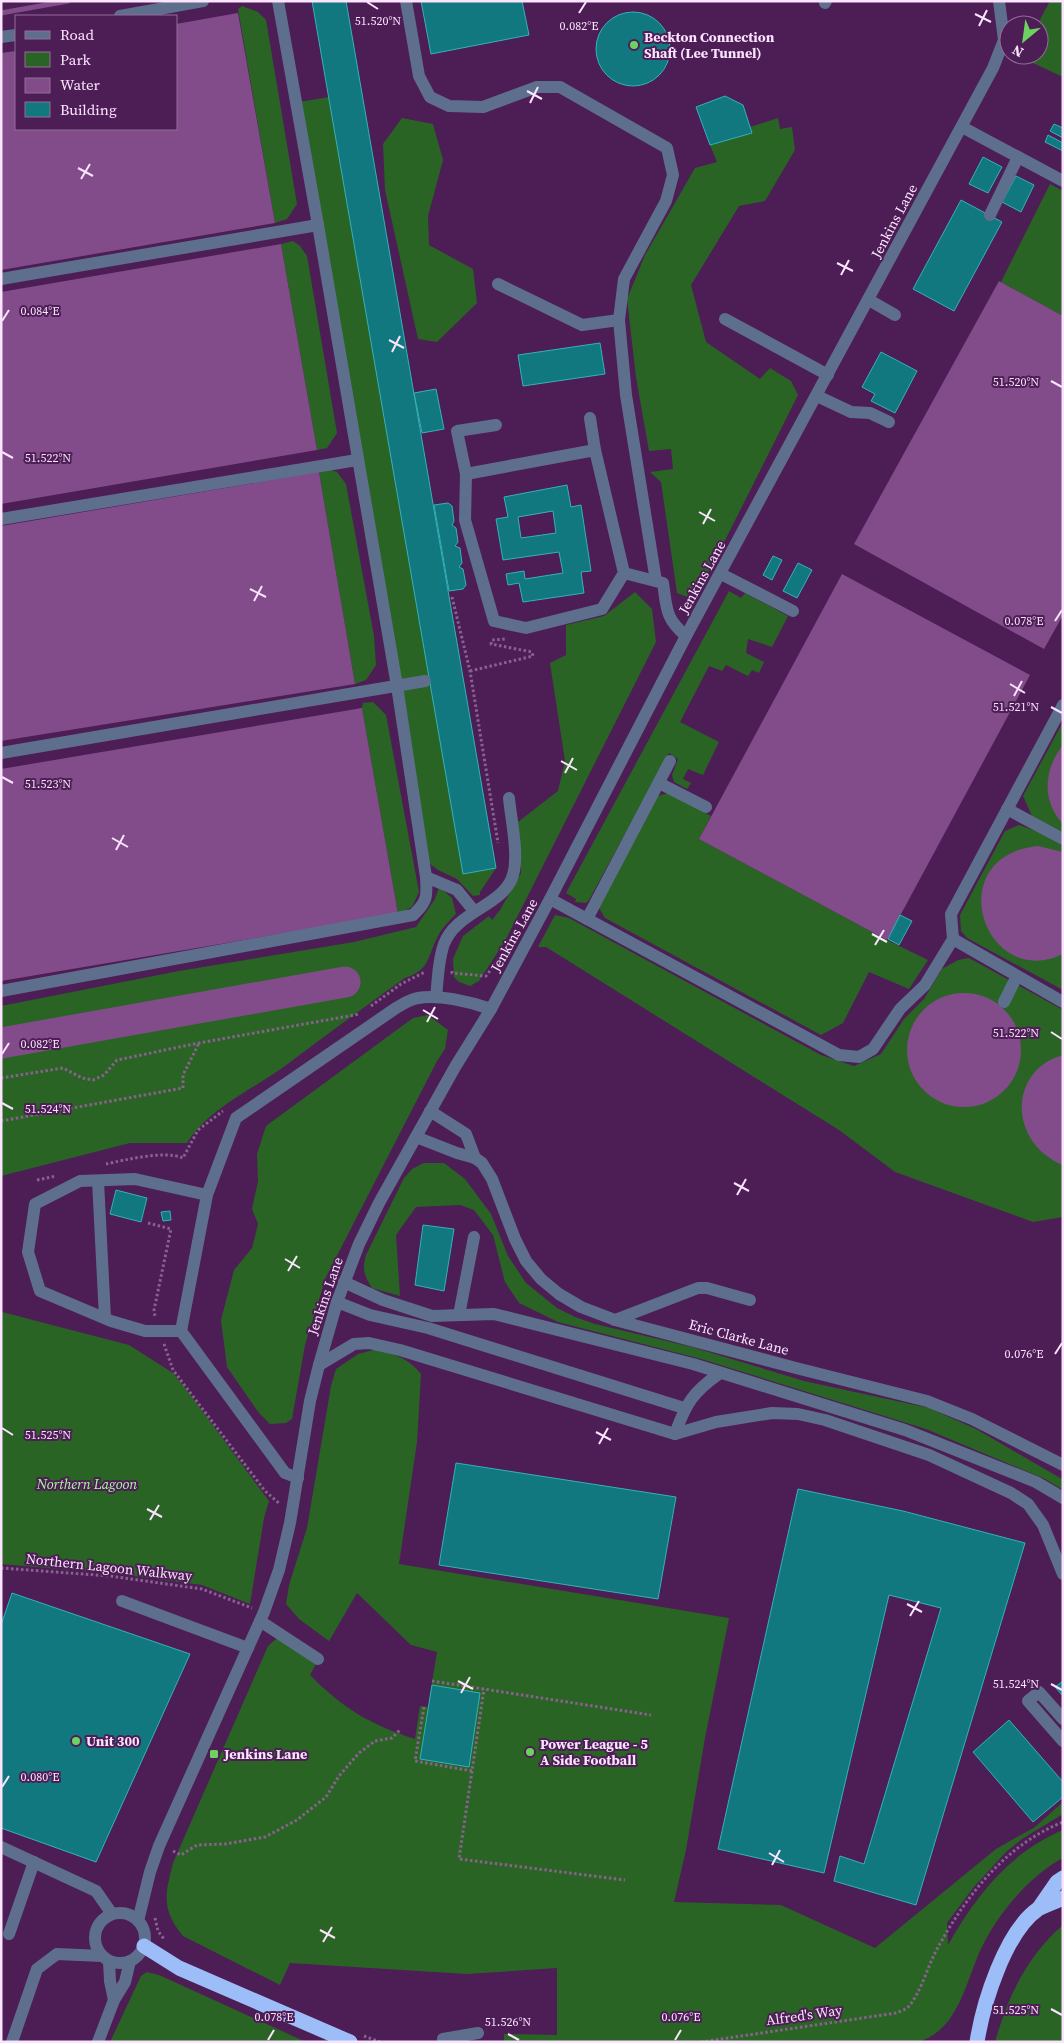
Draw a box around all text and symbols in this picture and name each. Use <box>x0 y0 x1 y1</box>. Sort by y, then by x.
text: 51.520°N <box>355 13 401 29</box>
legend <box>15 15 178 130</box>
north arrow <box>999 15 1049 65</box>
text: 0.082°E <box>560 18 598 34</box>
text: Road <box>60 24 94 45</box>
place label: Beckton Connection Shaft (Lee Tunnel) <box>644 27 775 63</box>
marker: Beckton Connection Shaft (Lee Tunnel) <box>628 39 640 51</box>
text: N <box>1008 40 1027 63</box>
text: Park <box>60 49 92 70</box>
text: Water <box>60 74 101 95</box>
text: Building <box>60 99 117 120</box>
street label: Jenkins Lane <box>866 180 922 262</box>
text: 0.084°E <box>21 303 59 319</box>
text: 51.520°N <box>993 374 1039 390</box>
text: 51.522°N <box>25 450 71 466</box>
street label: Jenkins Lane <box>673 537 730 618</box>
text: 0.078°E <box>1005 613 1043 629</box>
text: 51.521°N <box>993 699 1039 715</box>
text: 51.523°N <box>25 776 71 792</box>
street label: Jenkins Lane <box>485 895 542 976</box>
text: 51.522°N <box>993 1025 1039 1041</box>
text: 0.082°E <box>21 1036 59 1052</box>
text: 51.524°N <box>25 1101 71 1117</box>
street label: Jenkins Lane <box>302 1254 348 1339</box>
street label: Eric Clarke Lane <box>687 1314 791 1360</box>
text: 0.076°E <box>1005 1346 1043 1362</box>
text: 51.525°N <box>25 1427 71 1443</box>
park label: Northern Lagoon <box>36 1474 137 1494</box>
street label: Northern Lagoon Walkway <box>25 1548 194 1586</box>
text: 51.524°N <box>993 1676 1039 1692</box>
place label: Unit 300 <box>86 1731 140 1751</box>
place label: Power League - 5 A Side Football <box>540 1734 648 1770</box>
marker: Unit 300 <box>70 1735 82 1747</box>
place label: Jenkins Lane <box>223 1744 307 1764</box>
marker: Power League - 5 A Side Football <box>524 1746 536 1758</box>
marker: Jenkins Lane <box>208 1748 220 1760</box>
text: 0.080°E <box>21 1769 59 1785</box>
street label: Alfred's Way <box>765 2000 844 2030</box>
text: 51.525°N <box>993 2002 1039 2018</box>
text: 0.078°E <box>255 2009 293 2025</box>
text: 0.076°E <box>662 2009 700 2025</box>
text: 51.526°N <box>485 2014 531 2030</box>

